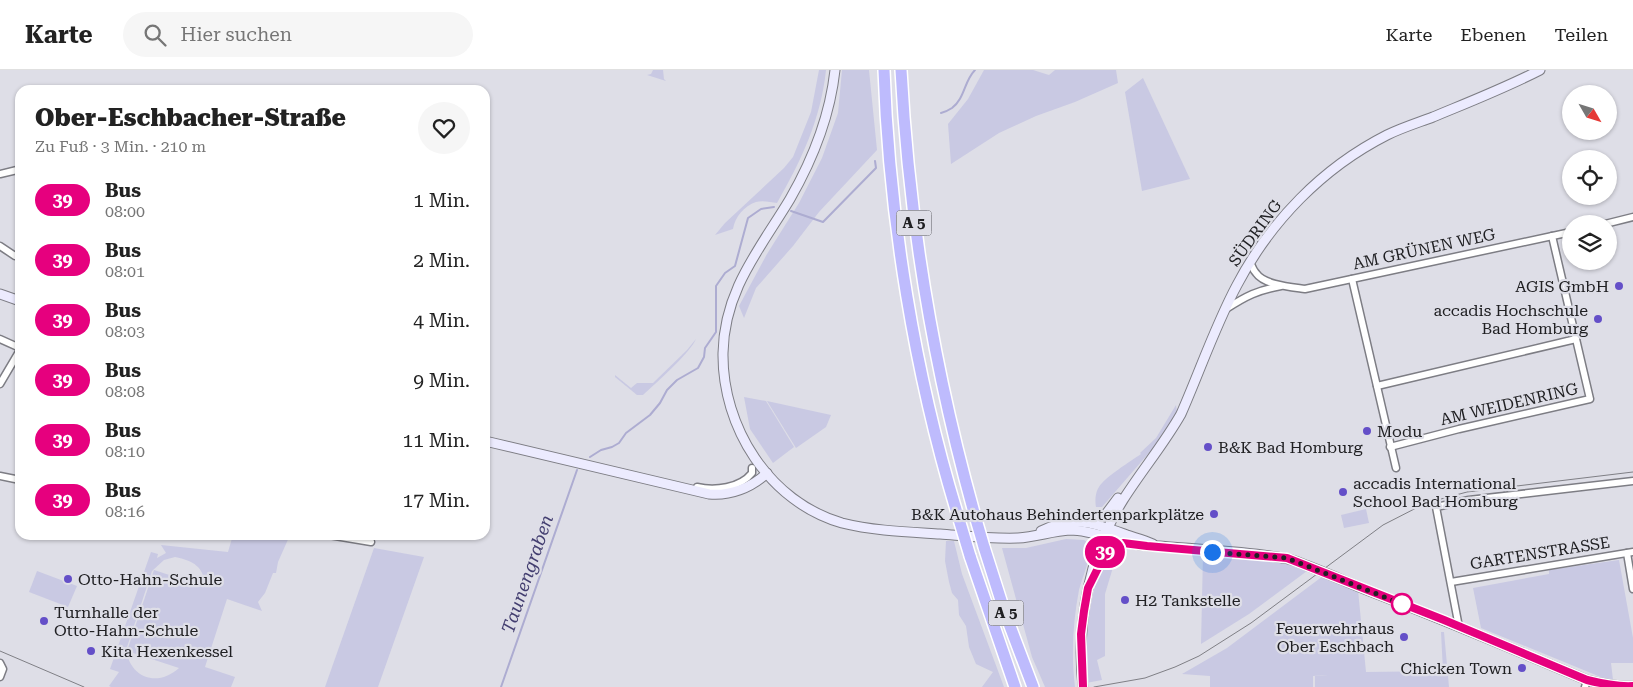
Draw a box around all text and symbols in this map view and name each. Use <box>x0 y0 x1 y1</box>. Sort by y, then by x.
search box <box>123 12 473 57</box>
text: Karte <box>25 21 93 49</box>
icon: search <box>141 21 169 49</box>
text: Hier suchen <box>181 23 292 46</box>
text: Karte <box>1386 24 1432 45</box>
text: Ebenen <box>1460 24 1526 45</box>
text: Teilen <box>1554 24 1608 45</box>
north arrow <box>1562 85 1618 140</box>
map controls <box>1562 85 1617 270</box>
button: heart <box>418 102 470 154</box>
text: Ober-Eschbacher-Straße <box>35 104 346 132</box>
text: Zu Fuß · 3 Min. · 210 m <box>35 137 206 156</box>
button: locate <box>1562 150 1617 205</box>
text: Bus <box>105 179 141 202</box>
text: 39 <box>52 189 73 210</box>
text: 1 Min. <box>413 189 470 212</box>
street label: SÜDRING <box>1225 196 1286 270</box>
text: 08:00 <box>105 202 145 221</box>
road number: A 5 <box>896 210 932 236</box>
button: layers <box>1562 215 1617 270</box>
street label: AM GRÜNEN WEG <box>1351 224 1498 273</box>
text: Bus <box>105 239 141 262</box>
text: 39 <box>52 249 73 270</box>
text: 2 Min. <box>413 249 470 272</box>
text: 08:01 <box>105 262 145 281</box>
place label: AGIS GmbH <box>1515 277 1609 296</box>
marker: AGIS GmbH <box>1613 280 1625 292</box>
text: Bus <box>105 299 141 322</box>
place label: accadis Hochschule Bad Homburg <box>1433 301 1589 338</box>
text: 39 <box>52 309 73 330</box>
text: 4 Min. <box>413 309 470 332</box>
marker: accadis Hochschule Bad Homburg <box>1592 313 1604 325</box>
text: 08:03 <box>105 322 145 341</box>
text: Bus <box>105 359 141 382</box>
text: 39 <box>52 369 73 390</box>
text: 9 Min. <box>413 369 470 392</box>
street label: AM WEIDENRING <box>1438 379 1580 429</box>
text: 08:08 <box>105 382 145 401</box>
text: Bus <box>105 419 141 442</box>
place label: Modu <box>1377 422 1422 441</box>
marker: Modu <box>1361 425 1373 437</box>
text: 39 <box>52 429 73 450</box>
text: 11 Min. <box>403 429 470 452</box>
place label: B&K Bad Homburg <box>1218 438 1363 457</box>
marker: B&K Bad Homburg <box>1202 441 1214 453</box>
text: 08:10 <box>105 442 145 461</box>
place label: accadis International School Bad Homburg <box>1353 474 1519 511</box>
text: Bus <box>105 479 141 502</box>
marker: accadis International School Bad Homburg <box>1337 486 1349 498</box>
text: 39 <box>52 489 73 510</box>
text: 17 Min. <box>403 489 470 512</box>
text: 08:16 <box>105 502 145 521</box>
place label: B&K Autohaus Behindertenparkplätze <box>911 505 1204 524</box>
marker: B&K Autohaus Behindertenparkplätze <box>1208 508 1220 520</box>
water label: Taunengraben <box>497 512 557 636</box>
street label: GARTENSTRASSE <box>1469 533 1611 573</box>
line badge: 39 <box>1082 536 1128 568</box>
your location <box>1200 540 1225 565</box>
text: 39 <box>1095 541 1115 562</box>
place label: Otto-Hahn-Schule <box>78 570 222 589</box>
marker: Otto-Hahn-Schule <box>62 573 74 585</box>
place label: H2 Tankstelle <box>1135 591 1241 610</box>
unlabelled marker <box>1391 593 1413 615</box>
marker: H2 Tankstelle <box>1119 594 1131 606</box>
road number: A 5 <box>988 600 1024 626</box>
place label: Turnhalle der Otto-Hahn-Schule <box>54 603 198 640</box>
marker: Turnhalle der Otto-Hahn-Schule <box>38 615 50 627</box>
place label: Feuerwehrhaus Ober Eschbach <box>1276 619 1394 656</box>
marker: Feuerwehrhaus Ober Eschbach <box>1398 631 1410 643</box>
place label: Kita Hexenkessel <box>101 642 233 661</box>
marker: Kita Hexenkessel <box>85 645 97 657</box>
place label: Chicken Town <box>1401 659 1512 678</box>
marker: Chicken Town <box>1516 662 1528 674</box>

